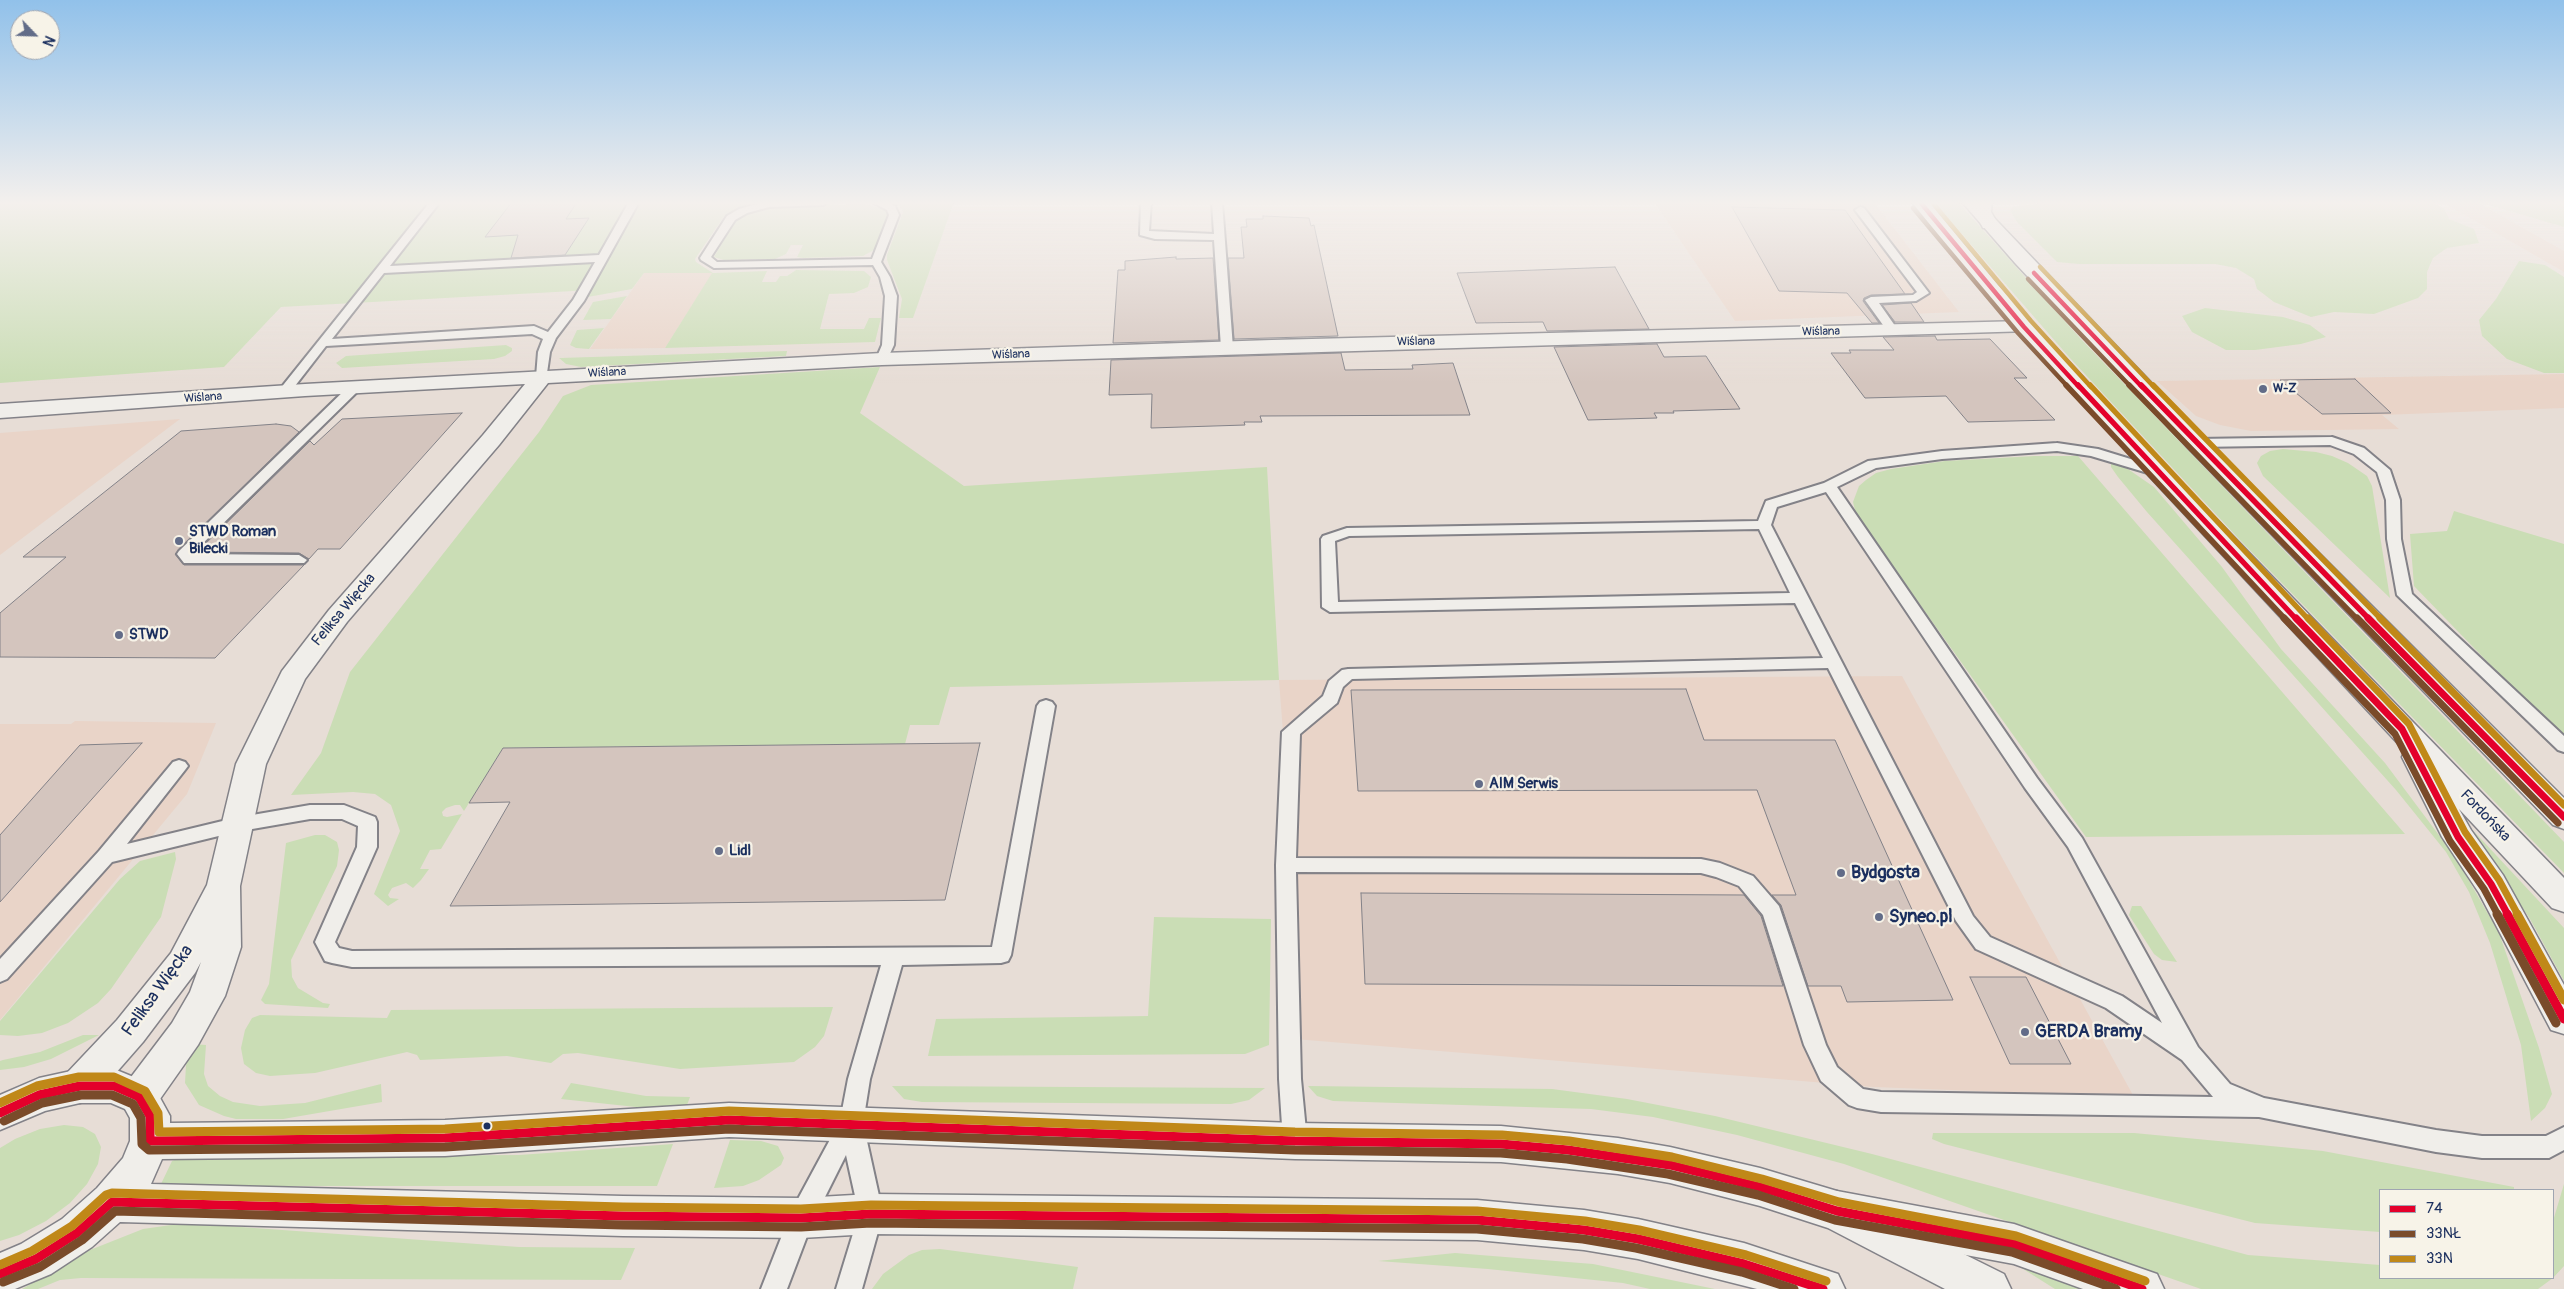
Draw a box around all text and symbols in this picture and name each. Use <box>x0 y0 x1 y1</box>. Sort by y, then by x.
north arrow <box>10 10 60 60</box>
text: N <box>39 33 58 49</box>
street label: Wiślana <box>1802 324 1840 340</box>
street label: Wiślana <box>1397 334 1435 350</box>
street label: Wiślana <box>992 347 1030 363</box>
street label: Wiślana <box>588 365 626 381</box>
place label: W-Z <box>2273 382 2297 396</box>
marker: W-Z <box>2257 383 2269 395</box>
street label: Wiślana <box>183 389 223 407</box>
place label: STWD Roman Bilecki <box>189 523 276 558</box>
marker: STWD Roman Bilecki <box>173 535 185 547</box>
street label: Feliksa Więcka <box>308 570 380 650</box>
place label: STWD <box>129 626 168 644</box>
marker: STWD <box>113 629 125 641</box>
place label: AIM Serwis <box>1489 775 1558 793</box>
marker: AIM Serwis <box>1473 778 1485 790</box>
street label: Fordońska <box>2456 786 2514 846</box>
place label: Lidl <box>729 842 751 860</box>
marker: Lidl <box>713 845 725 857</box>
place label: Bydgosta <box>1851 862 1920 884</box>
marker: Bydgosta <box>1835 867 1847 879</box>
place label: Syneo.pl <box>1889 906 1953 928</box>
marker: Syneo.pl <box>1873 911 1885 923</box>
street label: Feliksa Więcka <box>118 941 198 1041</box>
place label: GERDA Bramy <box>2035 1021 2142 1043</box>
marker: GERDA Bramy <box>2019 1026 2031 1038</box>
unlabelled marker <box>482 1121 492 1131</box>
legend <box>2379 1189 2554 1279</box>
text: 74 <box>2426 1199 2443 1218</box>
text: 33NŁ <box>2426 1224 2461 1243</box>
text: 33N <box>2426 1249 2453 1268</box>

